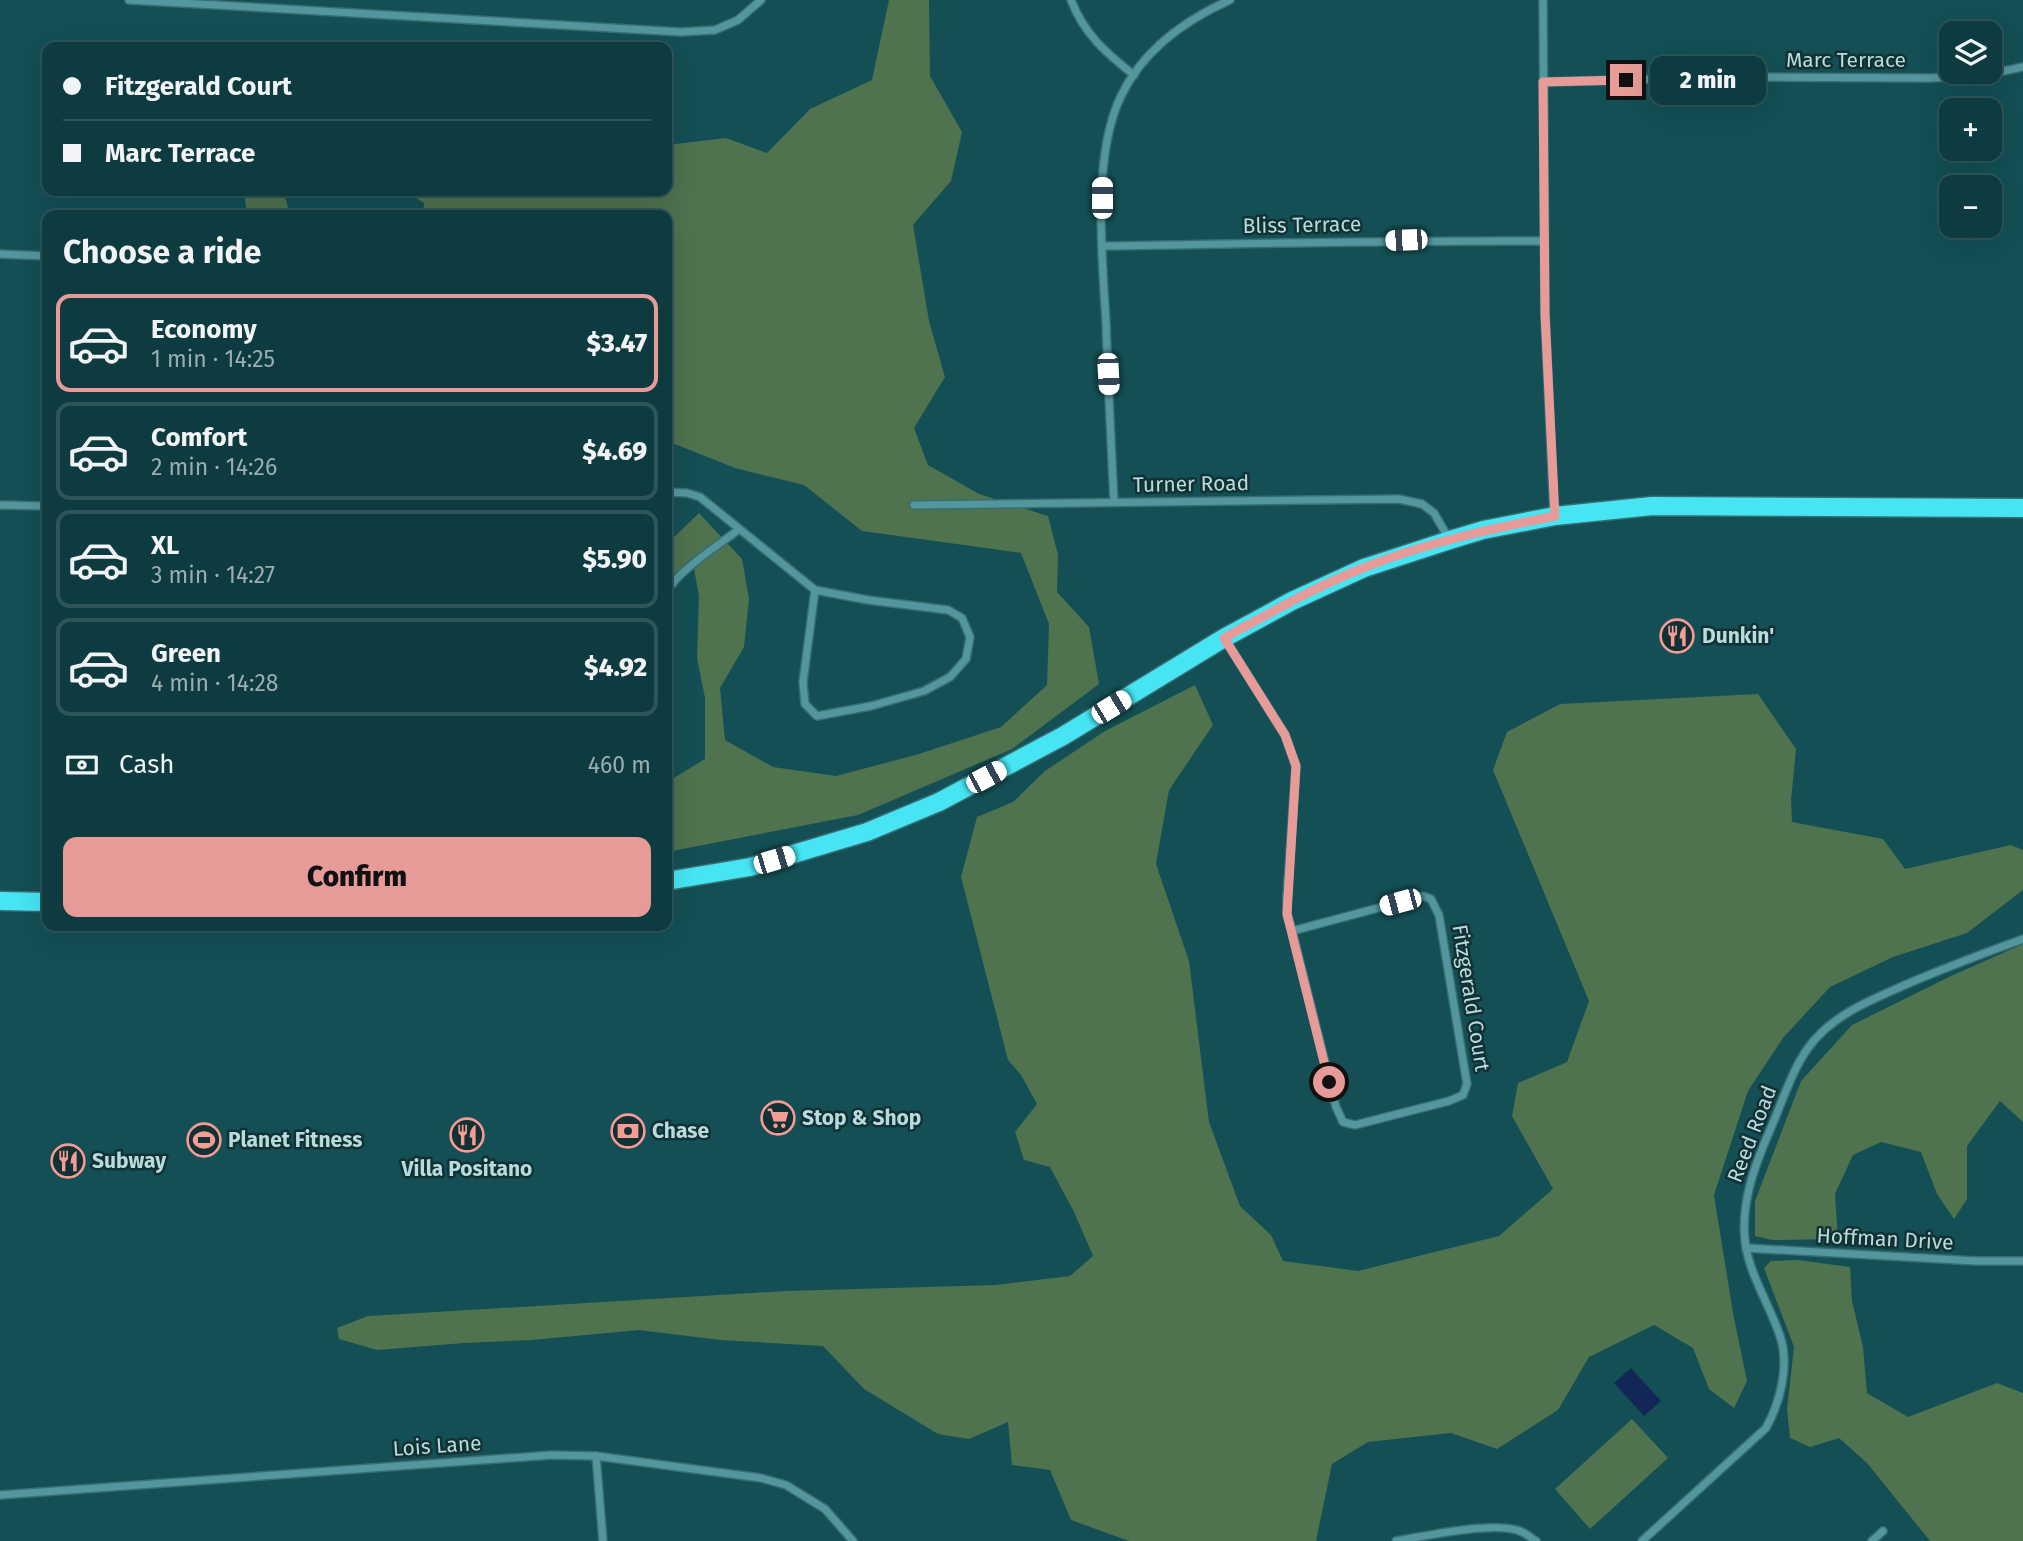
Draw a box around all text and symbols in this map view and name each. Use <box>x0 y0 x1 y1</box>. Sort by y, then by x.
map controls <box>1939 21 2002 238</box>
button: layers <box>1939 21 2002 84</box>
street label: Marc Terrace <box>1786 47 1906 73</box>
callout: 2 min <box>1650 56 1766 104</box>
route end <box>1610 64 1642 96</box>
text: 2 min <box>1680 66 1736 94</box>
text: Fitzgerald Court <box>105 71 292 102</box>
button: + <box>1939 98 2002 161</box>
text: Marc Terrace <box>105 138 255 169</box>
button: − <box>1939 175 2002 238</box>
car <box>1092 177 1113 219</box>
street label: Bliss Terrace <box>1242 211 1362 239</box>
car <box>1385 229 1428 251</box>
text: Choose a ride <box>63 233 261 271</box>
icon: car <box>67 312 130 375</box>
text: Economy <box>151 314 257 345</box>
text: $3.47 <box>587 328 647 359</box>
text: 1 min · 14:25 <box>151 345 275 373</box>
car <box>1097 352 1120 396</box>
icon: car <box>67 420 130 483</box>
text: Comfort <box>151 422 247 453</box>
text: $4.69 <box>582 436 647 467</box>
text: 2 min · 14:26 <box>151 453 277 481</box>
street label: Turner Road <box>1133 470 1249 498</box>
icon: car <box>67 528 130 591</box>
text: XL <box>151 530 179 561</box>
text: $5.90 <box>582 544 647 575</box>
text: 3 min · 14:27 <box>151 561 275 589</box>
restaurant icon: Dunkin' <box>1658 617 1696 655</box>
place label: Dunkin' <box>1702 623 1774 649</box>
icon: car <box>67 636 130 699</box>
text: Green <box>151 638 221 669</box>
text: $4.92 <box>584 652 647 683</box>
text: 4 min · 14:28 <box>151 669 279 697</box>
car <box>1088 687 1135 727</box>
icon: cash <box>63 746 101 784</box>
text: Cash <box>119 749 175 780</box>
text: 460 m <box>588 751 651 779</box>
car <box>963 758 1010 796</box>
button: Confirm <box>63 837 651 917</box>
car <box>751 844 798 876</box>
car <box>1377 886 1424 918</box>
street label: Fitzgerald Court <box>1447 923 1496 1074</box>
route start <box>1313 1066 1345 1098</box>
street label: Reed Road <box>1722 1082 1782 1186</box>
supermarket icon: Stop & Shop <box>759 1099 797 1137</box>
place label: Stop & Shop <box>802 1105 921 1131</box>
bank icon: Chase <box>609 1112 647 1150</box>
restaurant icon: Villa Positano <box>448 1116 486 1154</box>
place label: Chase <box>652 1118 709 1144</box>
sports icon: Planet Fitness <box>185 1121 223 1159</box>
place label: Planet Fitness <box>228 1127 362 1153</box>
restaurant icon: Subway <box>49 1142 87 1180</box>
place label: Subway <box>92 1148 166 1174</box>
place label: Villa Positano <box>401 1156 532 1182</box>
street label: Hoffman Drive <box>1816 1222 1954 1256</box>
street label: Lois Lane <box>392 1430 482 1462</box>

